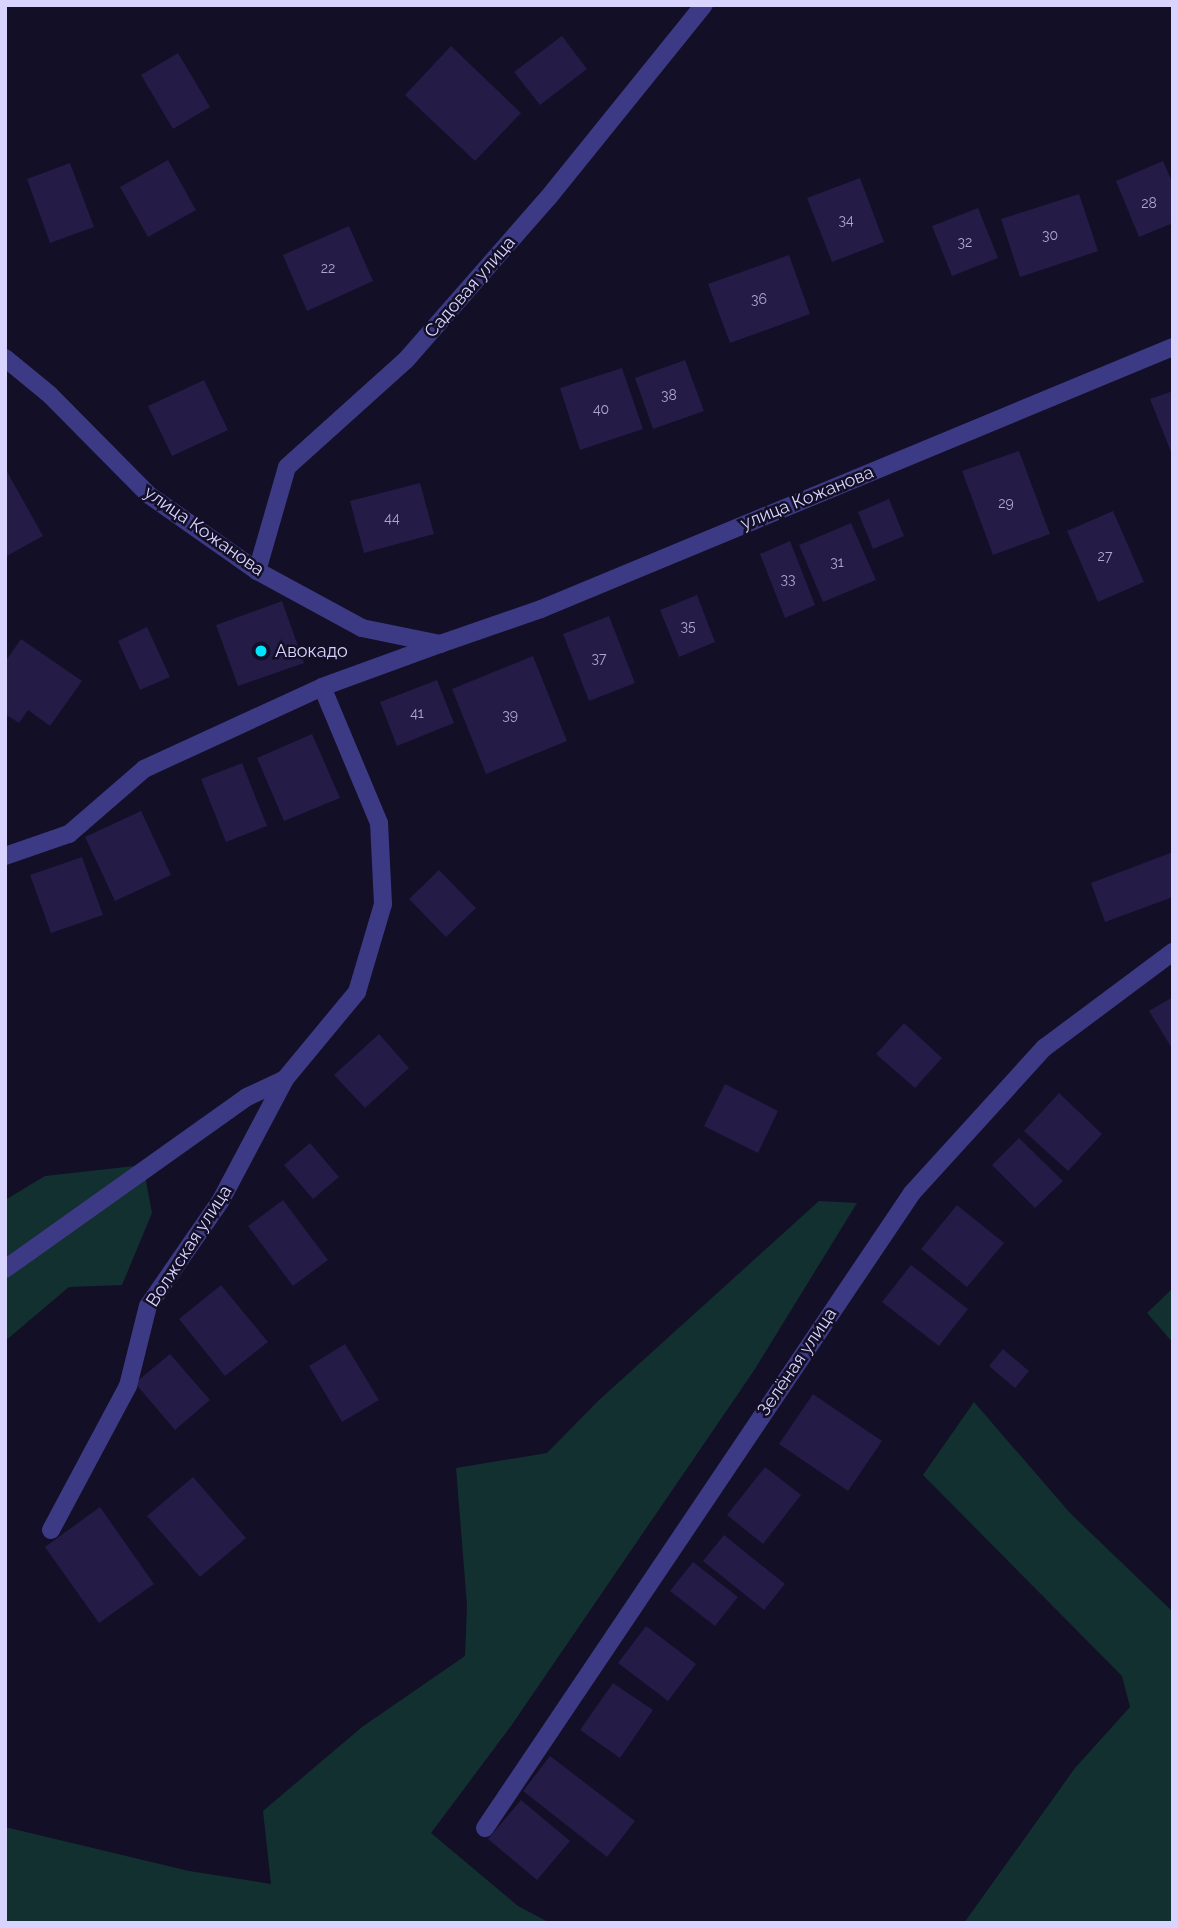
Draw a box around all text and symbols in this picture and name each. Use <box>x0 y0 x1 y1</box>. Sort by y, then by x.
house number: 28 <box>1141 195 1157 211</box>
house number: 34 <box>838 212 854 228</box>
house number: 30 <box>1042 227 1058 243</box>
street label: Садовая улица <box>420 232 520 342</box>
house number: 32 <box>958 234 972 250</box>
house number: 22 <box>321 260 335 276</box>
house number: 36 <box>751 291 767 307</box>
house number: 38 <box>661 387 677 403</box>
house number: 40 <box>593 401 609 417</box>
street label: улица Кожанова <box>737 461 877 535</box>
street label: улица Кожанова <box>140 482 268 580</box>
house number: 29 <box>998 495 1014 511</box>
house number: 44 <box>384 510 400 526</box>
house number: 27 <box>1098 548 1112 564</box>
house number: 31 <box>830 554 844 570</box>
house number: 33 <box>781 571 795 587</box>
house number: 35 <box>680 618 696 634</box>
place label: Авокадо <box>275 640 348 662</box>
marker: Авокадо <box>253 643 269 659</box>
house number: 37 <box>592 650 606 666</box>
house number: 41 <box>410 705 424 721</box>
house number: 39 <box>502 707 518 723</box>
street label: Волжская улица <box>142 1181 236 1311</box>
street label: Зелёная улица <box>753 1304 841 1420</box>

